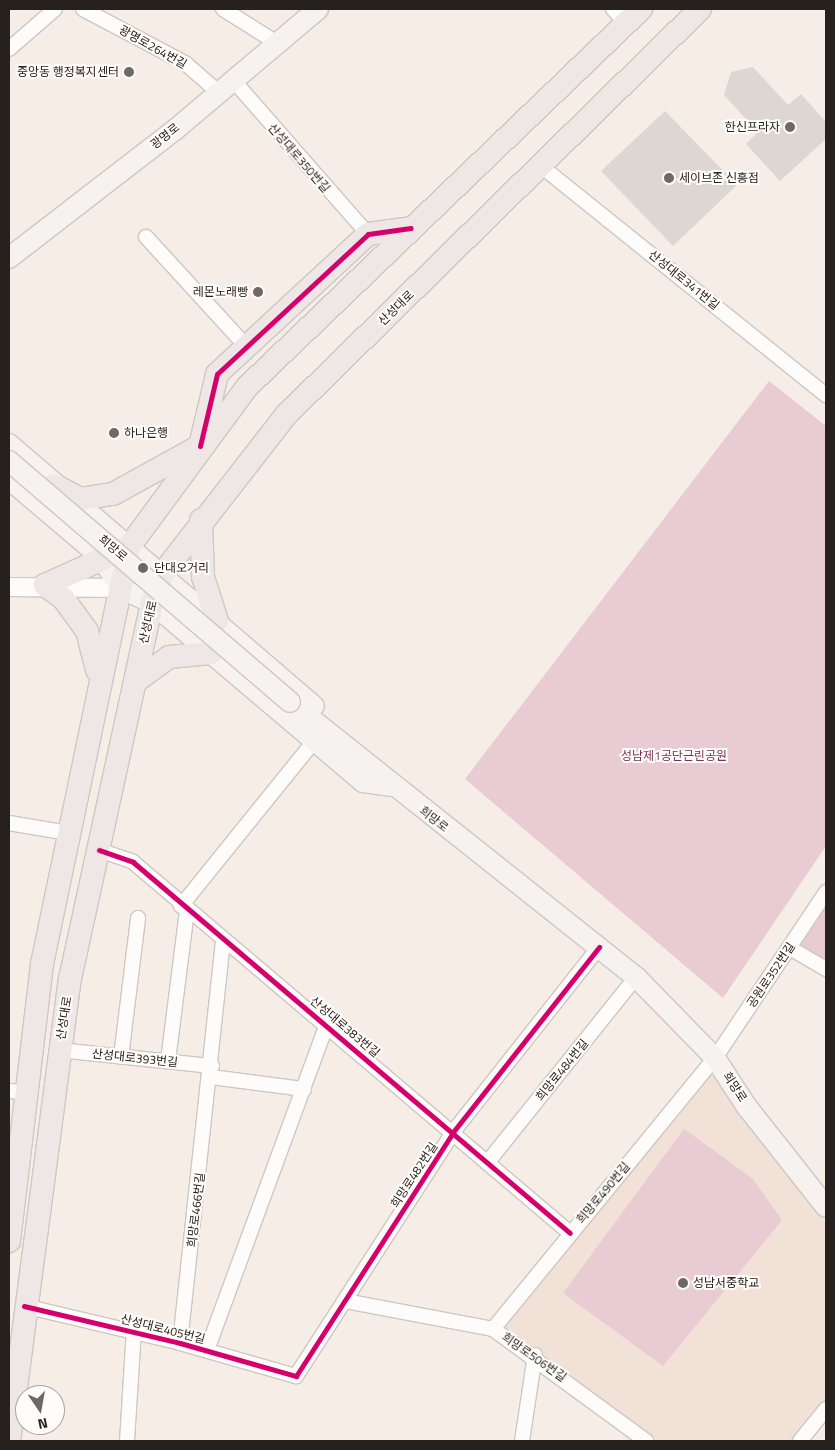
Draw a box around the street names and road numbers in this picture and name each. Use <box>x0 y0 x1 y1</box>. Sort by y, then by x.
street label: 광명로264번길 <box>117 22 189 72</box>
street label: 광명로 <box>148 120 182 152</box>
street label: 산성대로350번길 <box>265 121 333 195</box>
street label: 산성대로341번길 <box>646 247 722 313</box>
street label: 산성대로 <box>375 287 417 329</box>
street label: 희망로 <box>96 532 130 564</box>
street label: 산성대로 <box>136 599 160 645</box>
street label: 희망로 <box>417 803 451 835</box>
street label: 공원로352번길 <box>744 940 798 1010</box>
street label: 산성대로383번길 <box>307 994 383 1060</box>
street label: 산성대로 <box>53 995 75 1041</box>
street label: 희망로484번길 <box>533 1036 591 1104</box>
street label: 산성대로393번길 <box>91 1046 179 1070</box>
street label: 희망로 <box>720 1069 750 1105</box>
street label: 희망로482번길 <box>387 1139 441 1211</box>
street label: 희망로490번길 <box>573 1160 633 1226</box>
street label: 희망로466번길 <box>184 1172 208 1248</box>
street label: 산성대로405번길 <box>119 1312 207 1346</box>
street label: 희망로506번길 <box>499 1329 569 1385</box>

